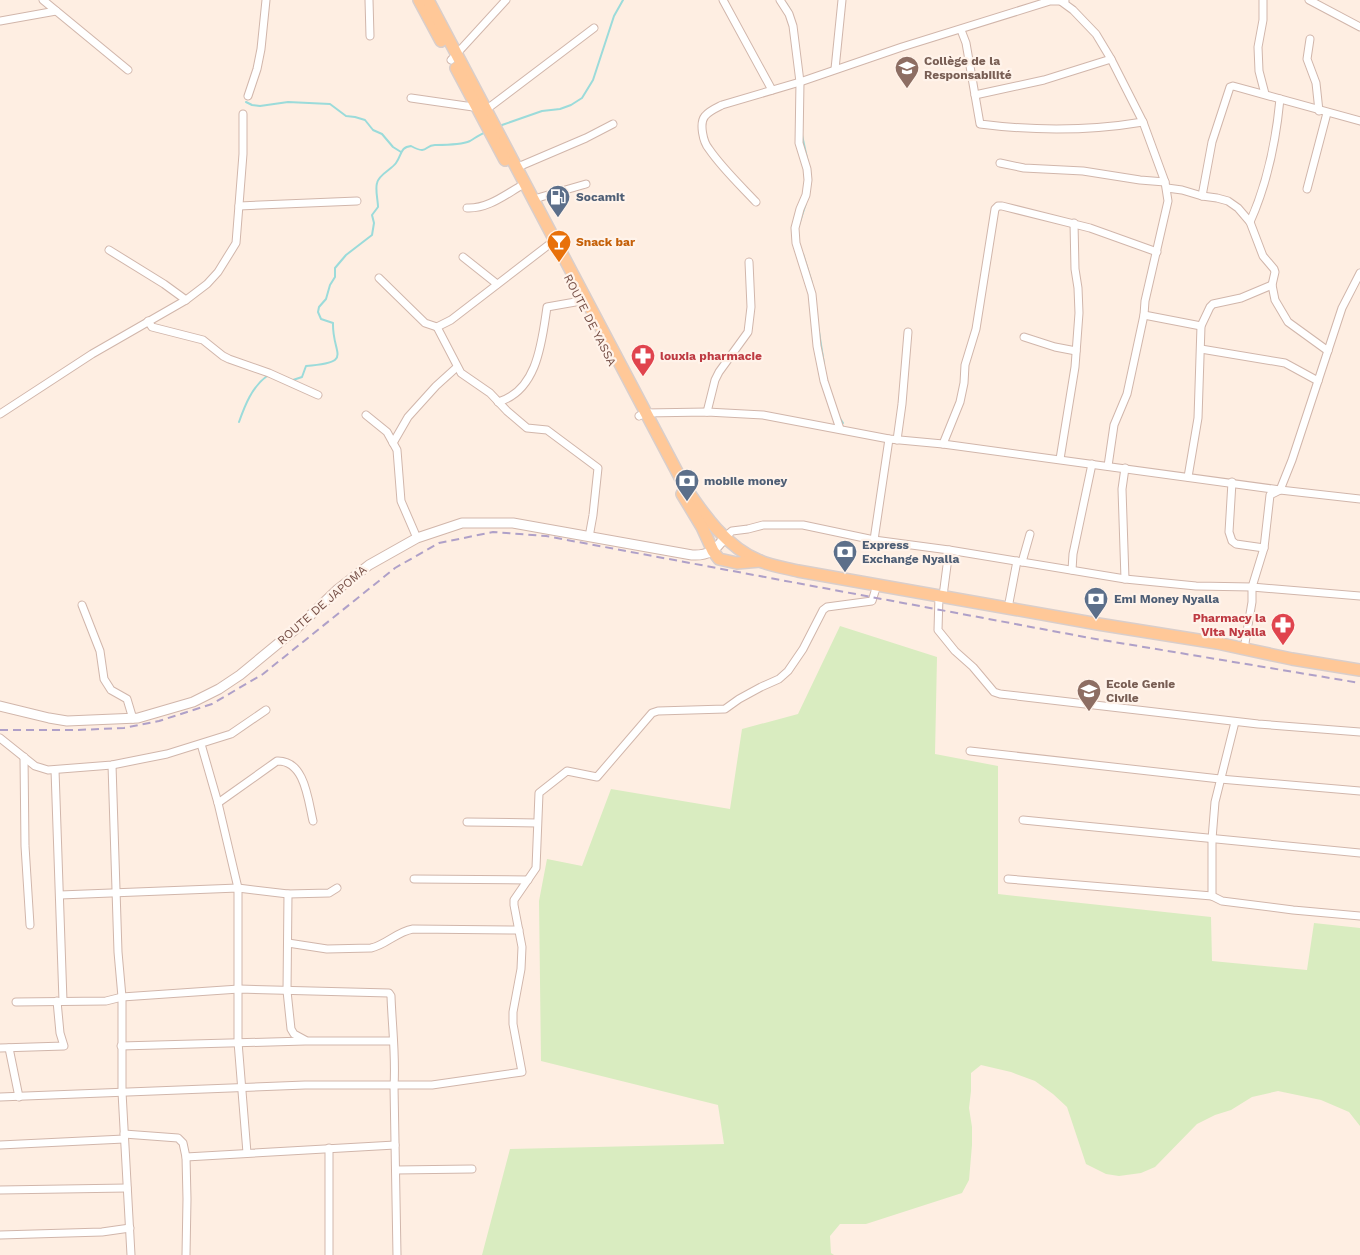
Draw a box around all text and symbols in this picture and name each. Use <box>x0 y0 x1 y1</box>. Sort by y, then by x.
place label: Collège de la Responsabilité <box>924 54 1012 82</box>
school or university icon: Collège de la Responsabilité <box>894 55 920 89</box>
fuel station icon: Socamit <box>545 184 571 218</box>
place label: Socamit <box>576 190 625 204</box>
bar icon: Snack bar <box>546 229 572 263</box>
place label: Snack bar <box>576 235 636 249</box>
street label: ROUTE DE YASSA <box>561 272 619 368</box>
pharmacy icon: louxia pharmacie <box>630 343 656 377</box>
place label: louxia pharmacie <box>660 349 762 363</box>
bank icon: mobile money <box>674 468 700 502</box>
place label: mobile money <box>704 474 787 488</box>
place label: Express Exchange Nyalla <box>862 538 959 566</box>
bank icon: Express Exchange Nyalla <box>832 539 858 573</box>
street label: ROUTE DE JAPOMA <box>275 562 369 647</box>
bank icon: Emi Money Nyalla <box>1083 586 1109 620</box>
place label: Emi Money Nyalla <box>1114 592 1219 606</box>
place label: Pharmacy la Vita Nyalla <box>1193 611 1266 639</box>
pharmacy icon: Pharmacy la Vita Nyalla <box>1270 612 1296 646</box>
place label: Ecole Genie Civile <box>1106 677 1175 705</box>
school or university icon: Ecole Genie Civile <box>1076 678 1102 712</box>

